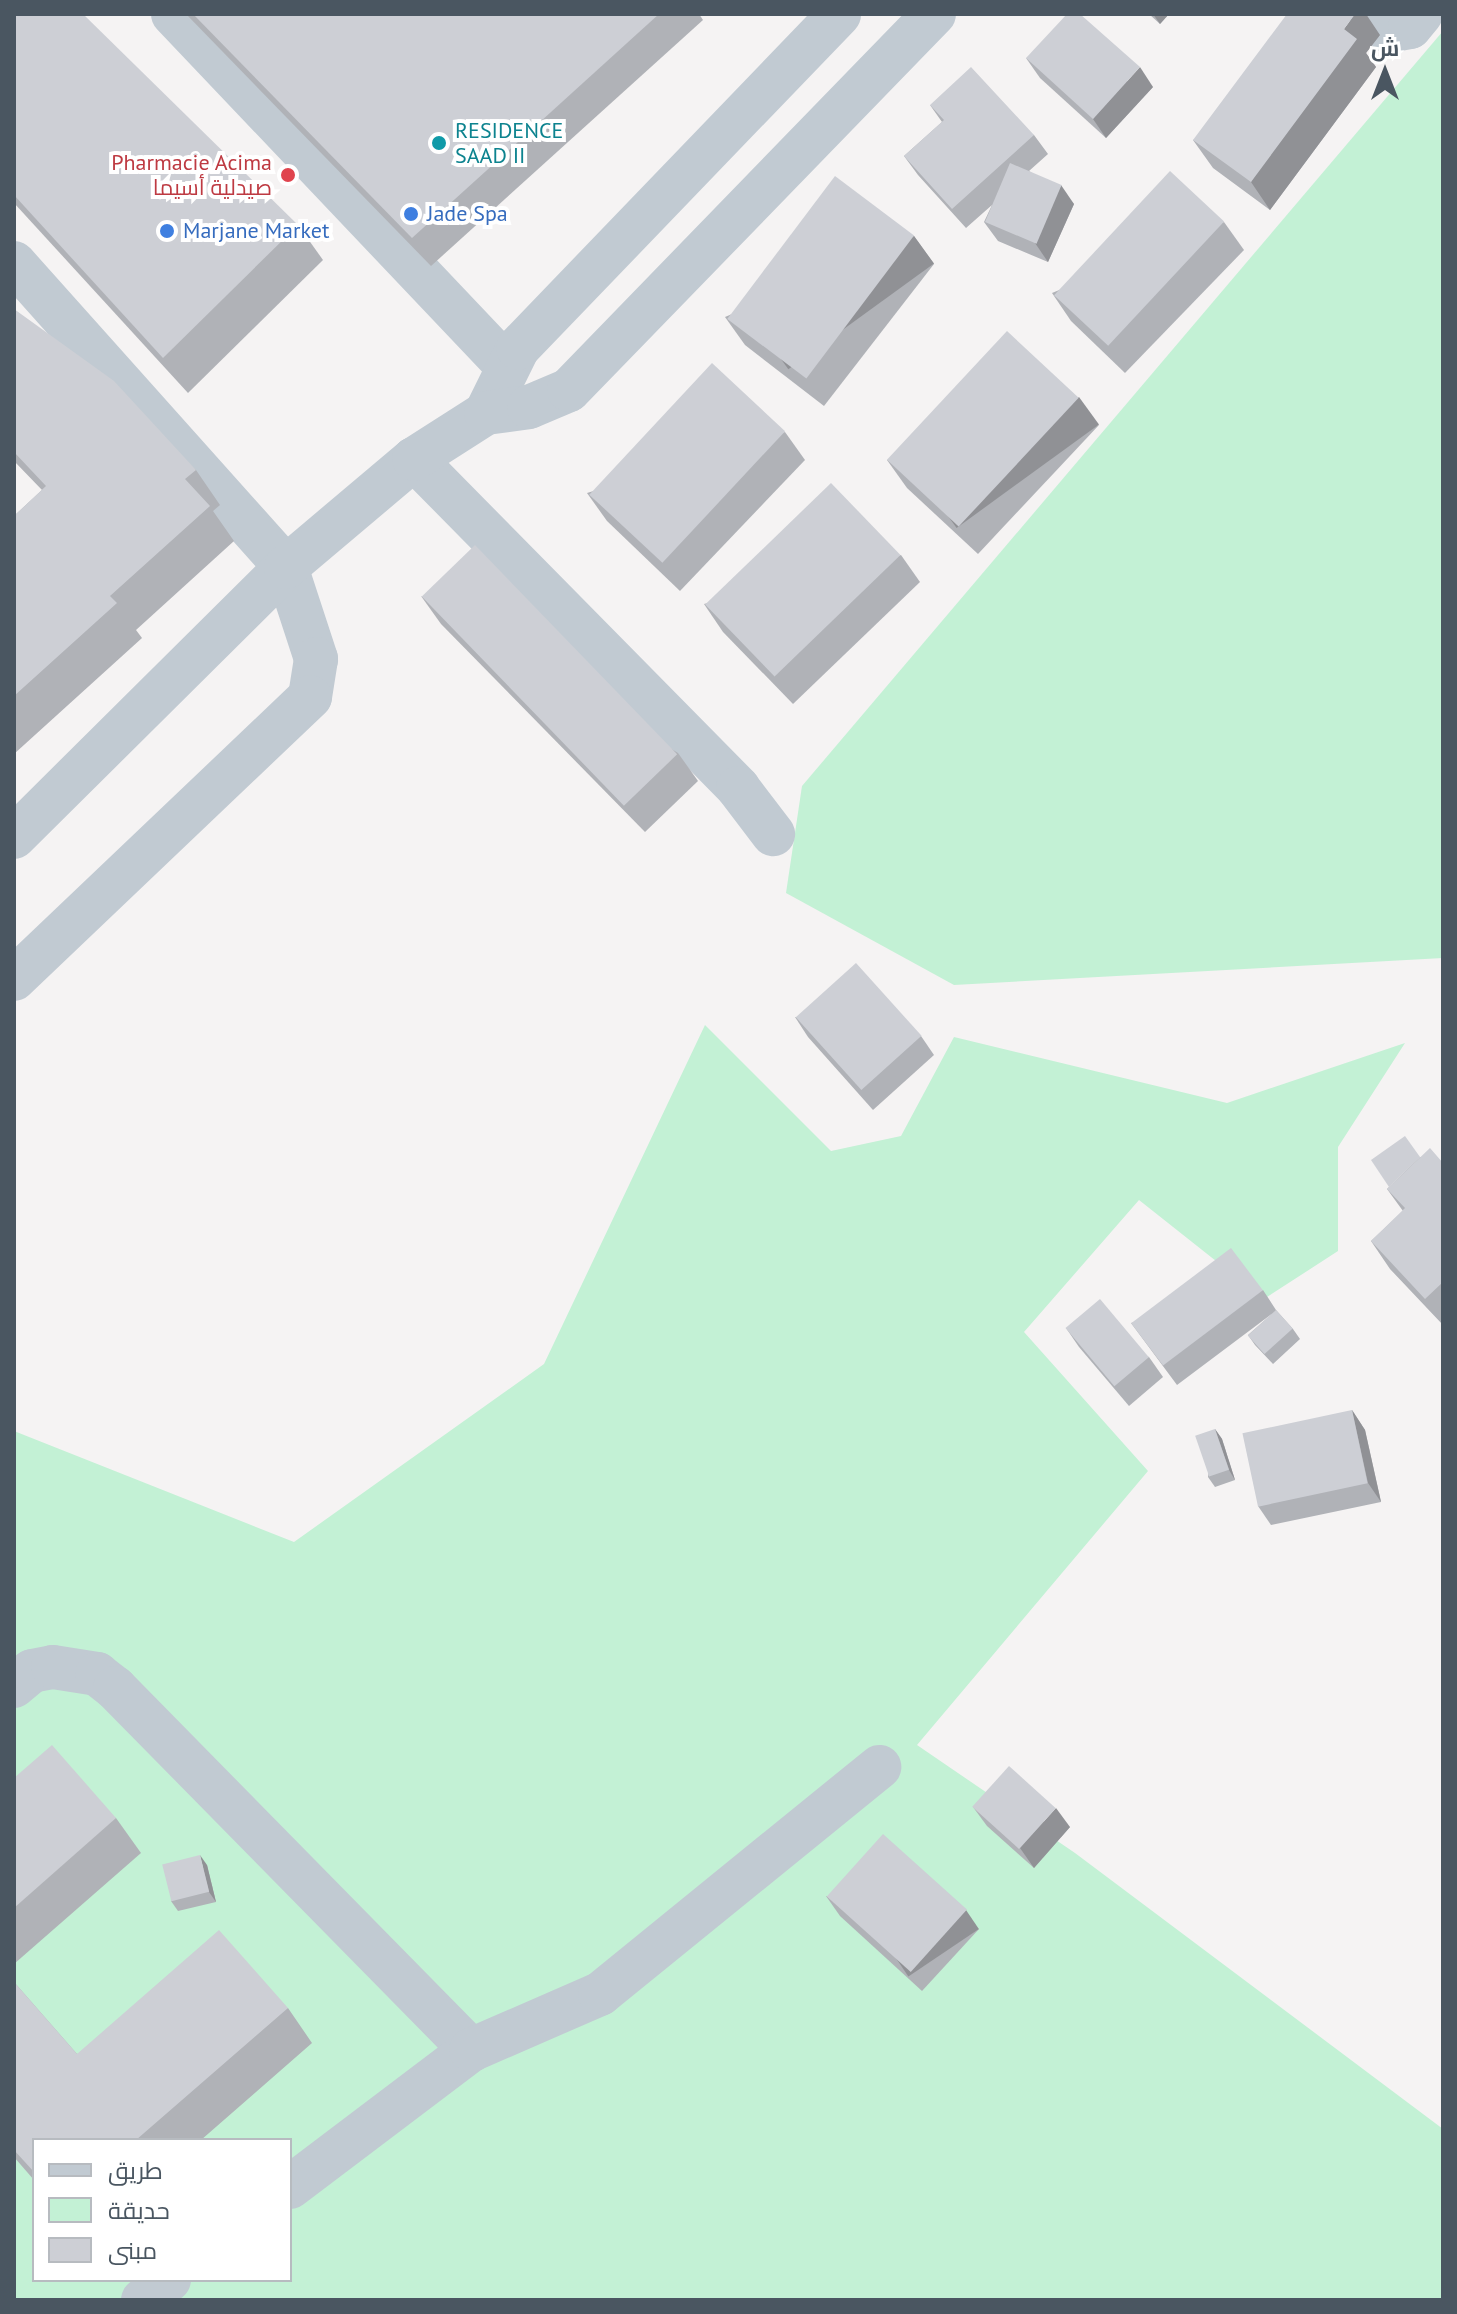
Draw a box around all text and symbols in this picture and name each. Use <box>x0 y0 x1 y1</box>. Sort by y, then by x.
north arrow <box>1345 32 1425 112</box>
text: ش <box>1371 34 1399 62</box>
place label: RESIDENCE SAAD II <box>455 117 563 168</box>
marker: RESIDENCE SAAD II <box>430 134 448 152</box>
place label: Pharmacie Acima صيدلية أسيما <box>110 149 272 200</box>
marker: Pharmacie Acima صيدلية أسيما <box>279 166 297 184</box>
place label: Jade Spa <box>427 201 508 227</box>
marker: Jade Spa <box>402 205 420 223</box>
place label: Marjane Market <box>183 218 329 244</box>
marker: Marjane Market <box>158 222 176 240</box>
legend <box>32 2138 292 2282</box>
text: طريق <box>108 2155 163 2186</box>
text: حديقة <box>108 2195 170 2226</box>
text: مبنى <box>108 2235 157 2266</box>

